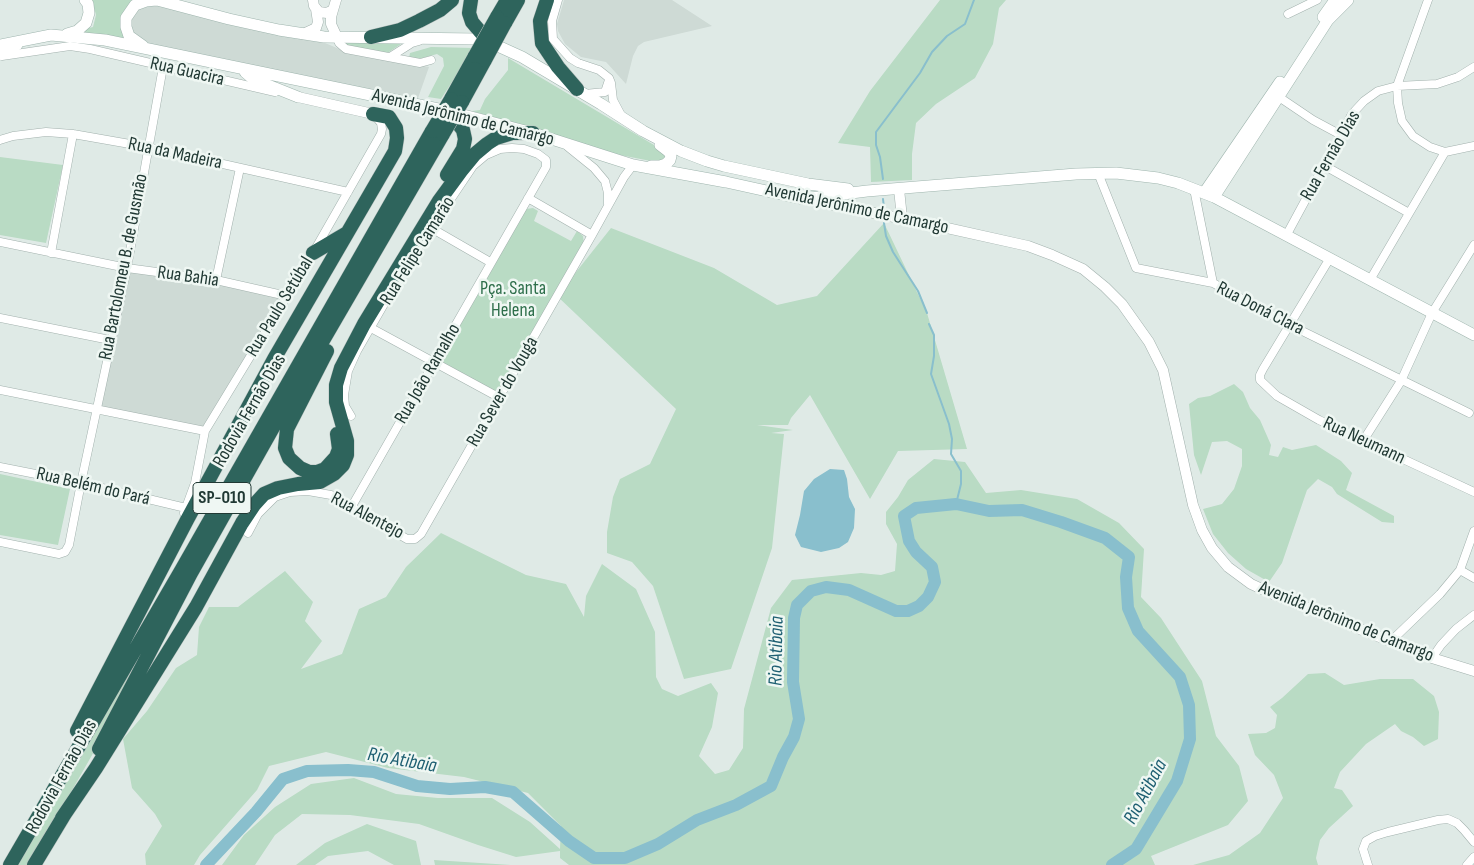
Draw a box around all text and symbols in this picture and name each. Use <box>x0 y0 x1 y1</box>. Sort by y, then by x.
street label: Rua Guacira <box>148 52 226 92</box>
street label: Avenida Jerônimo de Camargo <box>370 84 556 152</box>
street label: Rua Fernão Dias <box>1296 107 1366 205</box>
street label: Rua da Madeira <box>126 133 224 175</box>
street label: Rua Bartolomeu B. de Gusmão <box>95 172 153 362</box>
street label: Avenida Jerônimo de Camargo <box>763 178 951 240</box>
street label: Rua Felipe Camarão <box>376 193 460 309</box>
street label: Rua Paulo Setúbal <box>241 253 319 361</box>
street label: Rua Bahia <box>156 261 220 293</box>
street label: Rua Doná Clara <box>1212 277 1308 341</box>
park label: Pça. Santa Helena <box>480 278 546 322</box>
street label: Rua João Ramalho <box>390 320 466 428</box>
street label: Rua Sever do Vouga <box>462 333 544 451</box>
street label: Rodovia Fernão Dias <box>208 350 292 472</box>
street label: Rua Neumann <box>1319 412 1409 470</box>
street label: Rua Belém do Pará <box>34 463 152 511</box>
road number: SP-010 <box>193 482 251 514</box>
street label: Rua Alentejo <box>327 487 407 545</box>
street label: Avenida Jerônimo de Camargo <box>1255 576 1437 668</box>
water label: Rio Atibaia <box>764 616 790 686</box>
street label: Rodovia Fernão Dias <box>21 716 103 838</box>
water label: Rio Atibaia <box>366 743 438 779</box>
water label: Rio Atibaia <box>1119 756 1173 828</box>

